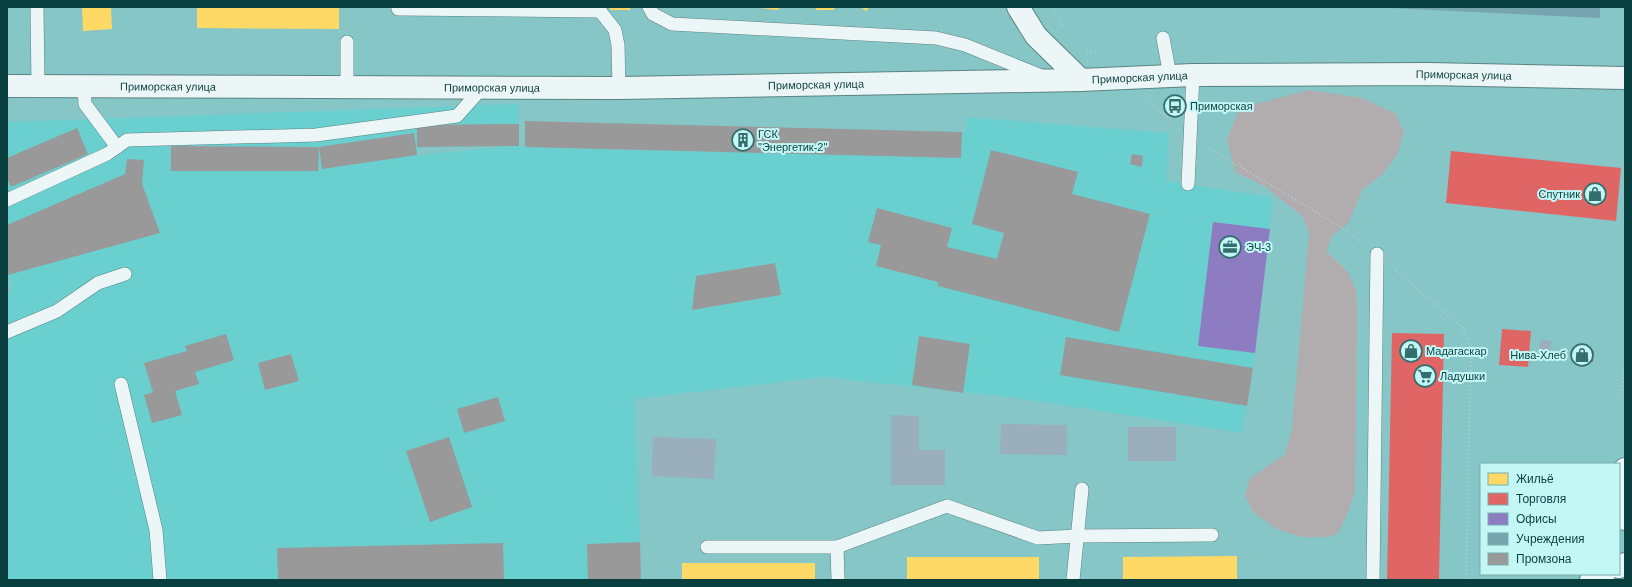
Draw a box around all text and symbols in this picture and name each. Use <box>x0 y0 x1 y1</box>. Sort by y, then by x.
street label: Приморская улица <box>1416 68 1513 82</box>
street label: Приморская улица <box>1092 69 1189 86</box>
street label: Приморская улица <box>768 78 865 91</box>
street label: Приморская улица <box>120 80 217 93</box>
street label: Приморская улица <box>444 81 541 94</box>
bus stop icon: Приморская <box>1162 93 1188 119</box>
place label: Приморская <box>1190 100 1253 112</box>
building icon: ГСК "Энергетик-2" <box>730 127 756 153</box>
place label: ГСК "Энергетик-2" <box>758 128 827 153</box>
shop icon: Спутник <box>1582 181 1608 207</box>
place label: Спутник <box>1539 188 1580 200</box>
office icon: ЭЧ-3 <box>1217 234 1243 260</box>
place label: ЭЧ-3 <box>1246 241 1271 253</box>
shop icon: Мадагаскар <box>1398 338 1424 364</box>
shop icon: Нива-Хлеб <box>1569 342 1595 368</box>
place label: Мадагаскар <box>1426 345 1487 357</box>
place label: Нива-Хлеб <box>1510 349 1566 361</box>
supermarket icon: Ладушки <box>1412 363 1438 389</box>
place label: Ладушки <box>1440 370 1485 382</box>
legend <box>1480 463 1620 575</box>
text: Жильё <box>1516 472 1554 486</box>
text: Торговля <box>1516 492 1566 506</box>
text: Офисы <box>1516 512 1557 526</box>
text: Учреждения <box>1516 532 1585 546</box>
text: Промзона <box>1516 552 1572 566</box>

